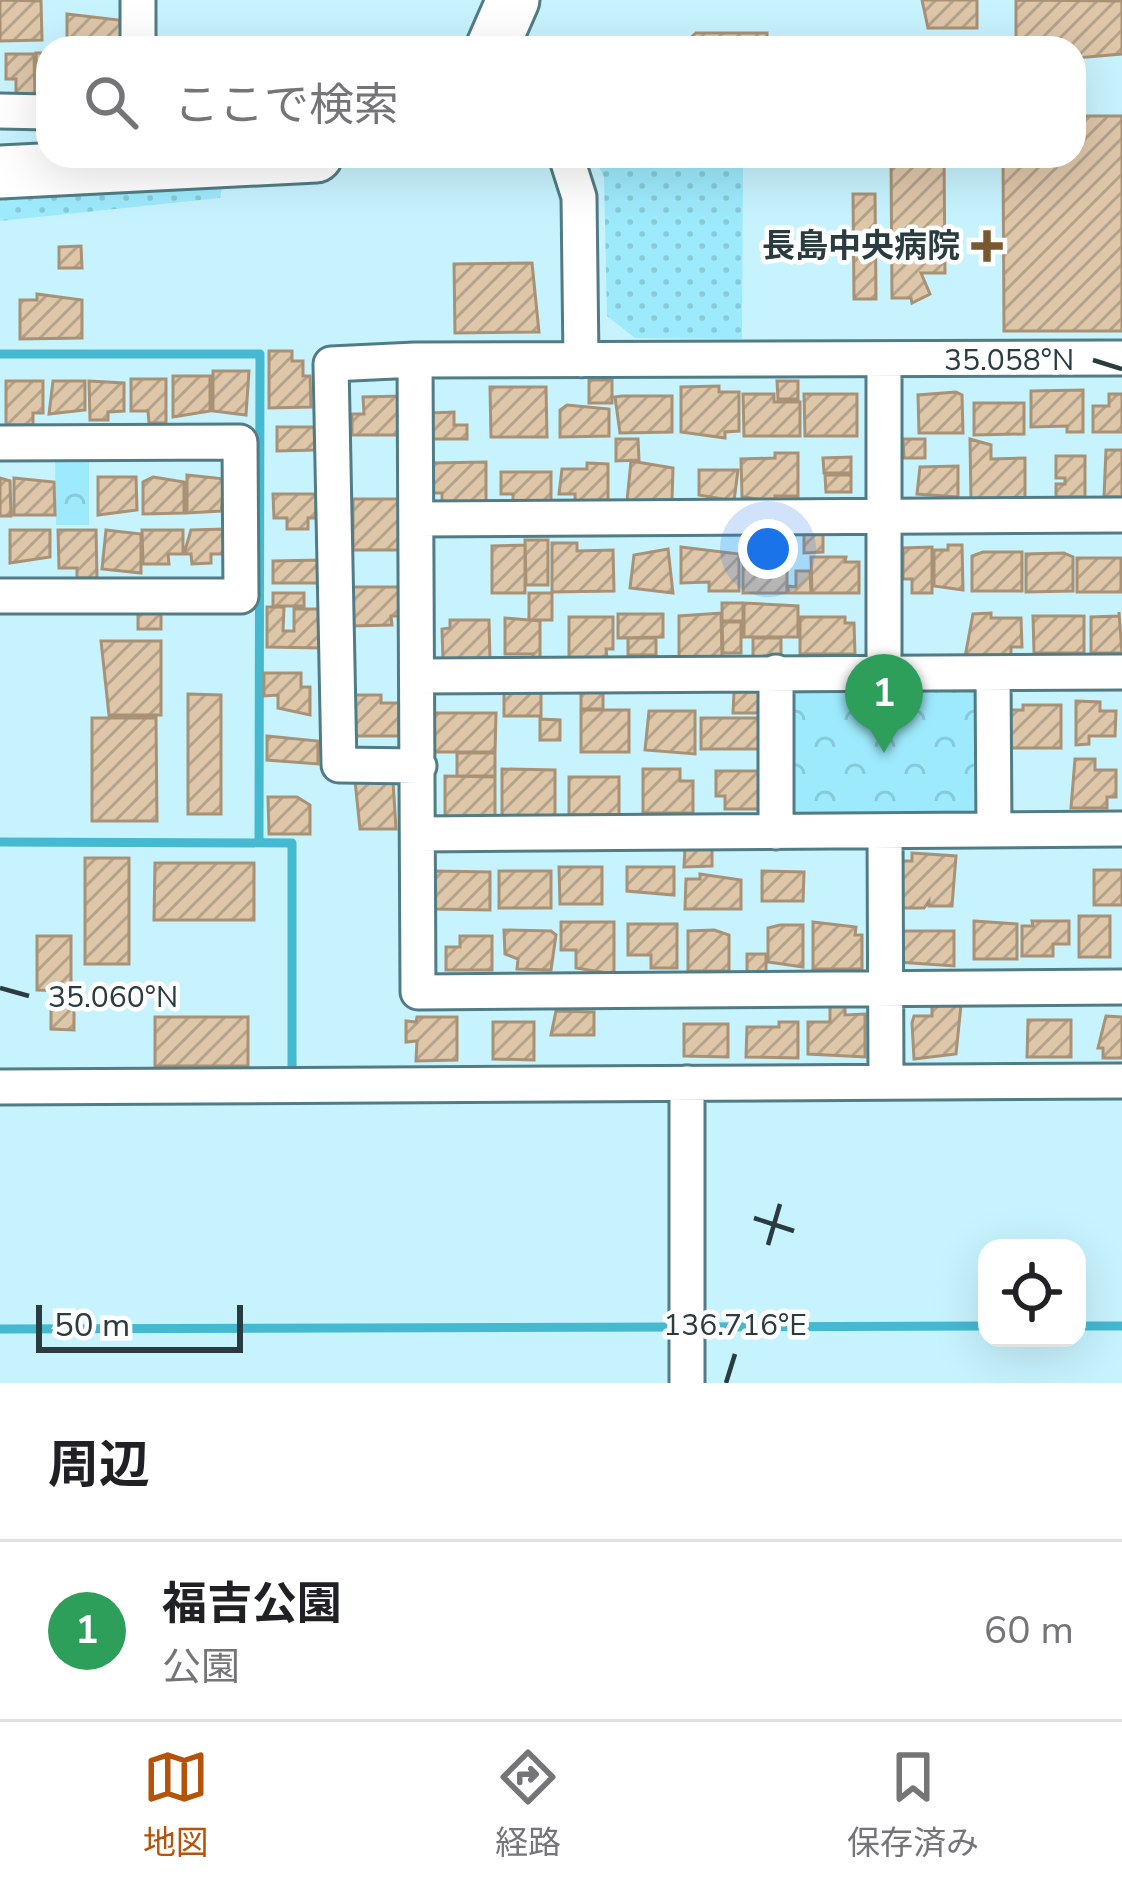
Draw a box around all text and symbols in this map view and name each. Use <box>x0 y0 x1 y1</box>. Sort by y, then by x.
search box <box>36 36 1086 168</box>
icon: search <box>78 69 144 135</box>
text: ここで検索 <box>174 75 399 136</box>
place label: 長島中央病院 <box>762 224 960 269</box>
marker: 長島中央病院 <box>971 230 1003 262</box>
text: 35.058°N <box>944 340 1074 381</box>
your location <box>738 519 798 579</box>
pin: 1 <box>845 654 923 753</box>
text: 35.060°N <box>48 977 178 1018</box>
map controls <box>978 1239 1086 1347</box>
button: locate <box>978 1239 1086 1347</box>
scale bar <box>36 1299 243 1352</box>
text: 50 m <box>54 1303 130 1348</box>
text: 136.716°E <box>663 1305 807 1346</box>
text: 周辺 <box>48 1430 150 1500</box>
text: 福吉公園 <box>162 1574 342 1635</box>
text: 1 <box>75 1604 99 1657</box>
text: 60 m <box>984 1604 1074 1657</box>
text: 公園 <box>162 1641 240 1694</box>
tab: 地図 <box>143 1744 209 1866</box>
tab: 経路 <box>495 1744 561 1866</box>
tab: 保存済み <box>847 1744 979 1866</box>

